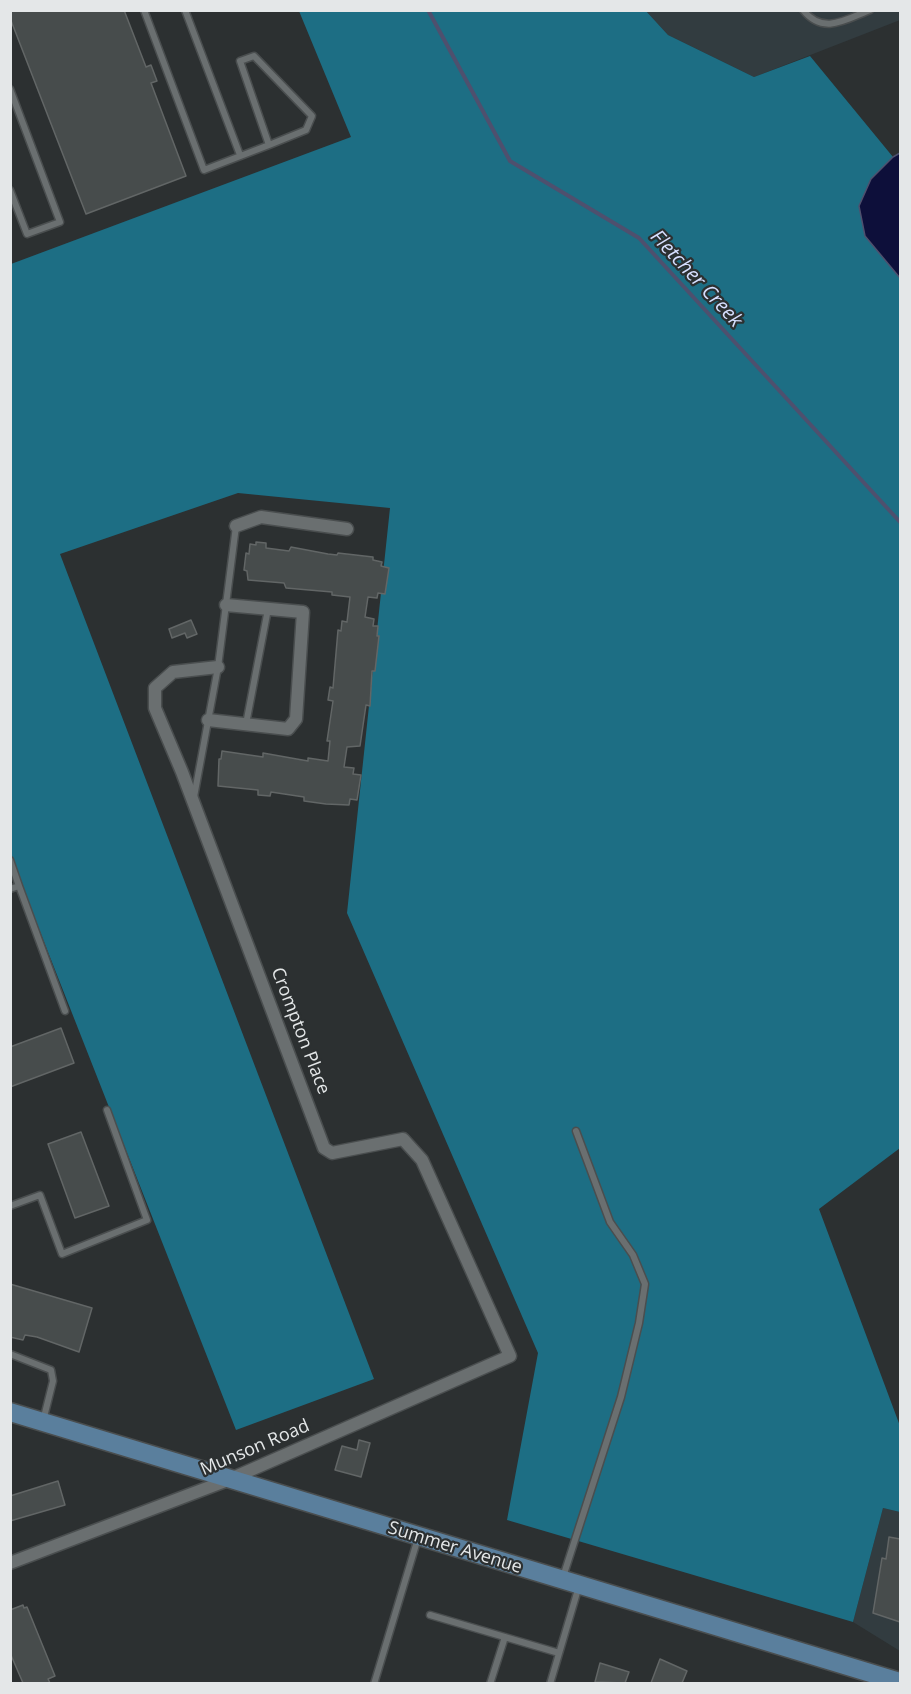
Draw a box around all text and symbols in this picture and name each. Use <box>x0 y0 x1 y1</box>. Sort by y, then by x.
water label: Fletcher Creek <box>645 225 747 333</box>
street label: Crompton Place <box>266 964 334 1098</box>
street label: Munson Road <box>197 1415 313 1481</box>
street label: Summer Avenue <box>385 1517 525 1579</box>

